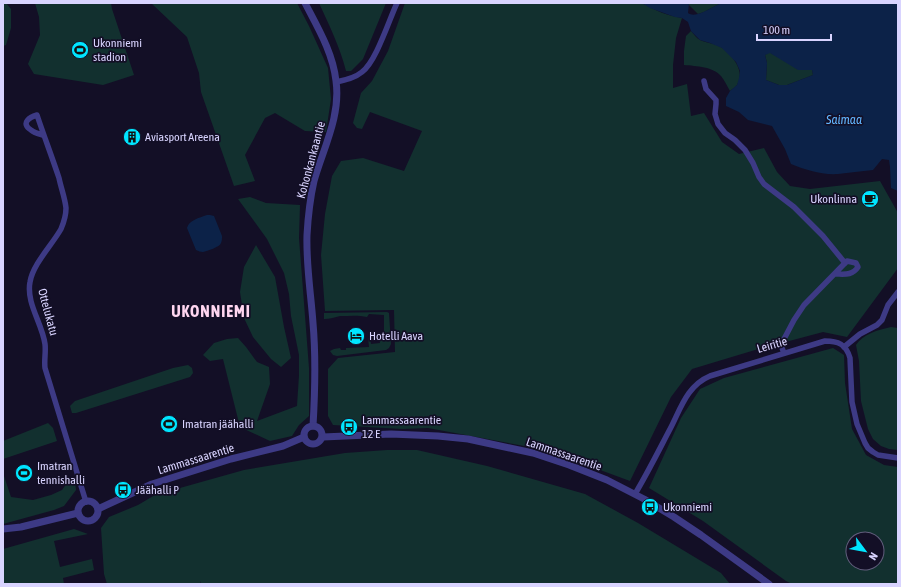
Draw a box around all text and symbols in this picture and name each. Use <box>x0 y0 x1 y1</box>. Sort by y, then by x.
scale bar <box>757 16 831 42</box>
text: 100 m <box>763 23 790 37</box>
place label: Ukonniemi stadion <box>93 36 142 64</box>
sports icon: Ukonniemi stadion <box>70 40 90 60</box>
water label: Saimaa <box>825 112 862 127</box>
street label: Kohonkankaantie <box>294 120 328 200</box>
building icon: Aviasport Areena <box>122 127 142 147</box>
place label: Aviasport Areena <box>145 130 220 144</box>
cafe icon: Ukonlinna <box>860 189 880 209</box>
place label: Ukonlinna <box>810 192 857 206</box>
street label: Ottelukatu <box>35 287 61 337</box>
district label: UKONNIEMI <box>171 302 251 320</box>
hotel icon: Hotelli Aava <box>346 326 366 346</box>
place label: Hotelli Aava <box>369 329 423 343</box>
street label: Leiritie <box>755 334 789 356</box>
place label: Lammassaarentie 12 E <box>362 413 441 441</box>
sports icon: Imatran jäähalli <box>159 414 179 434</box>
place label: Imatran jäähalli <box>182 417 254 431</box>
bus stop icon: Lammassaarentie 12 E <box>339 417 359 437</box>
street label: Lammassaarentie <box>524 434 604 474</box>
street label: Lammassaarentie <box>156 441 236 477</box>
place label: Imatran tennishalli <box>37 459 85 487</box>
sports icon: Imatran tennishalli <box>14 463 34 483</box>
bus stop icon: Jäähalli P <box>113 480 133 500</box>
place label: Jäähalli P <box>136 483 179 497</box>
bus stop icon: Ukonniemi <box>640 497 660 517</box>
place label: Ukonniemi <box>663 500 712 514</box>
north arrow <box>845 531 885 571</box>
text: N <box>867 550 880 562</box>

